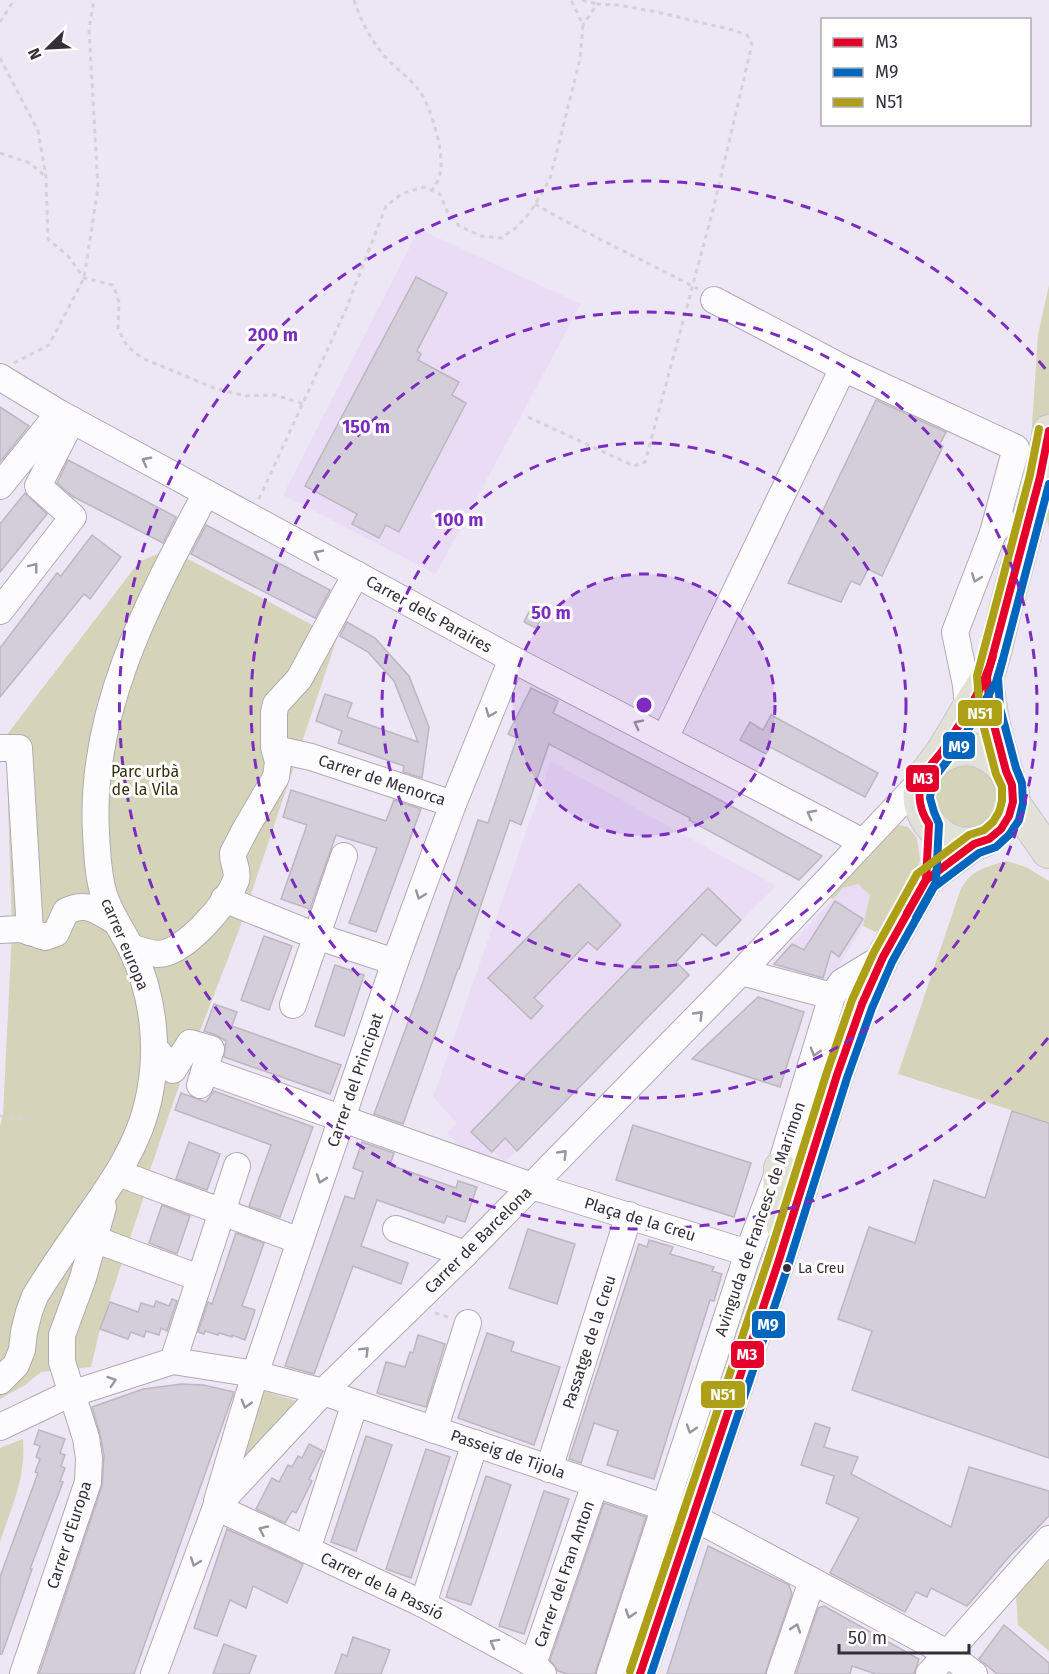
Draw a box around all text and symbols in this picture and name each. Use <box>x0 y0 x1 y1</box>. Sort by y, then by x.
north arrow <box>18 18 78 78</box>
legend <box>821 18 1031 126</box>
text: M3 <box>875 31 898 53</box>
text: N <box>24 45 46 63</box>
text: M9 <box>875 61 898 83</box>
text: N51 <box>875 91 903 113</box>
text: 200 m <box>248 324 298 346</box>
text: 150 m <box>342 416 390 438</box>
one-way arrow <box>142 457 153 468</box>
text: 100 m <box>435 509 483 531</box>
one-way arrow <box>314 550 324 561</box>
one-way arrow <box>27 563 38 574</box>
street label: Carrer dels Paraires <box>363 572 495 656</box>
one-way arrow <box>971 572 983 583</box>
text: 50 m <box>531 602 571 624</box>
centre of rings <box>634 695 654 715</box>
line badge: N51 <box>957 699 1003 727</box>
text: N51 <box>967 704 993 723</box>
one-way arrow <box>485 707 497 718</box>
one-way arrow <box>634 720 645 731</box>
line badge: M9 <box>942 731 976 760</box>
text: M9 <box>948 737 970 756</box>
street label: Carrer de Menorca <box>316 750 448 810</box>
park label: Parc urbà de la Vila <box>111 762 179 799</box>
line badge: M3 <box>905 764 940 793</box>
text: M3 <box>913 769 933 788</box>
one-way arrow <box>807 810 818 821</box>
one-way arrow <box>414 890 427 900</box>
street label: carrer europa <box>97 895 153 993</box>
street label: Carrer del Principat <box>323 1010 387 1150</box>
one-way arrow <box>692 1011 703 1021</box>
one-way arrow <box>810 1046 822 1057</box>
street label: Avinguda de Francesc de Marimon <box>711 1099 809 1339</box>
one-way arrow <box>555 1151 566 1162</box>
one-way arrow <box>316 1173 329 1184</box>
street label: Carrer de Barcelona <box>421 1183 535 1297</box>
street label: Plaça de la Creu <box>582 1193 698 1246</box>
place label: La Creu <box>798 1260 845 1277</box>
marker: La Creu <box>781 1262 793 1274</box>
street label: Passatge de la Creu <box>558 1273 620 1411</box>
line badge: M9 <box>751 1310 786 1339</box>
text: M9 <box>757 1315 779 1334</box>
line badge: M3 <box>730 1340 765 1369</box>
text: M3 <box>737 1345 757 1364</box>
one-way arrow <box>358 1348 369 1359</box>
one-way arrow <box>106 1375 117 1388</box>
line badge: N51 <box>700 1380 746 1409</box>
text: N51 <box>710 1385 736 1404</box>
one-way arrow <box>241 1398 253 1409</box>
one-way arrow <box>685 1423 698 1434</box>
street label: Passeig de Tijola <box>448 1425 568 1483</box>
street label: Carrer d'Europa <box>43 1479 95 1591</box>
street label: Carrer del Fran Anton <box>530 1498 598 1650</box>
one-way arrow <box>258 1525 269 1537</box>
street label: Carrer de la Passió <box>318 1548 446 1624</box>
one-way arrow <box>190 1556 203 1567</box>
one-way arrow <box>625 1608 637 1619</box>
scale bar <box>839 1617 970 1655</box>
one-way arrow <box>789 1623 802 1633</box>
text: 50 m <box>848 1627 887 1649</box>
one-way arrow <box>490 1639 501 1650</box>

